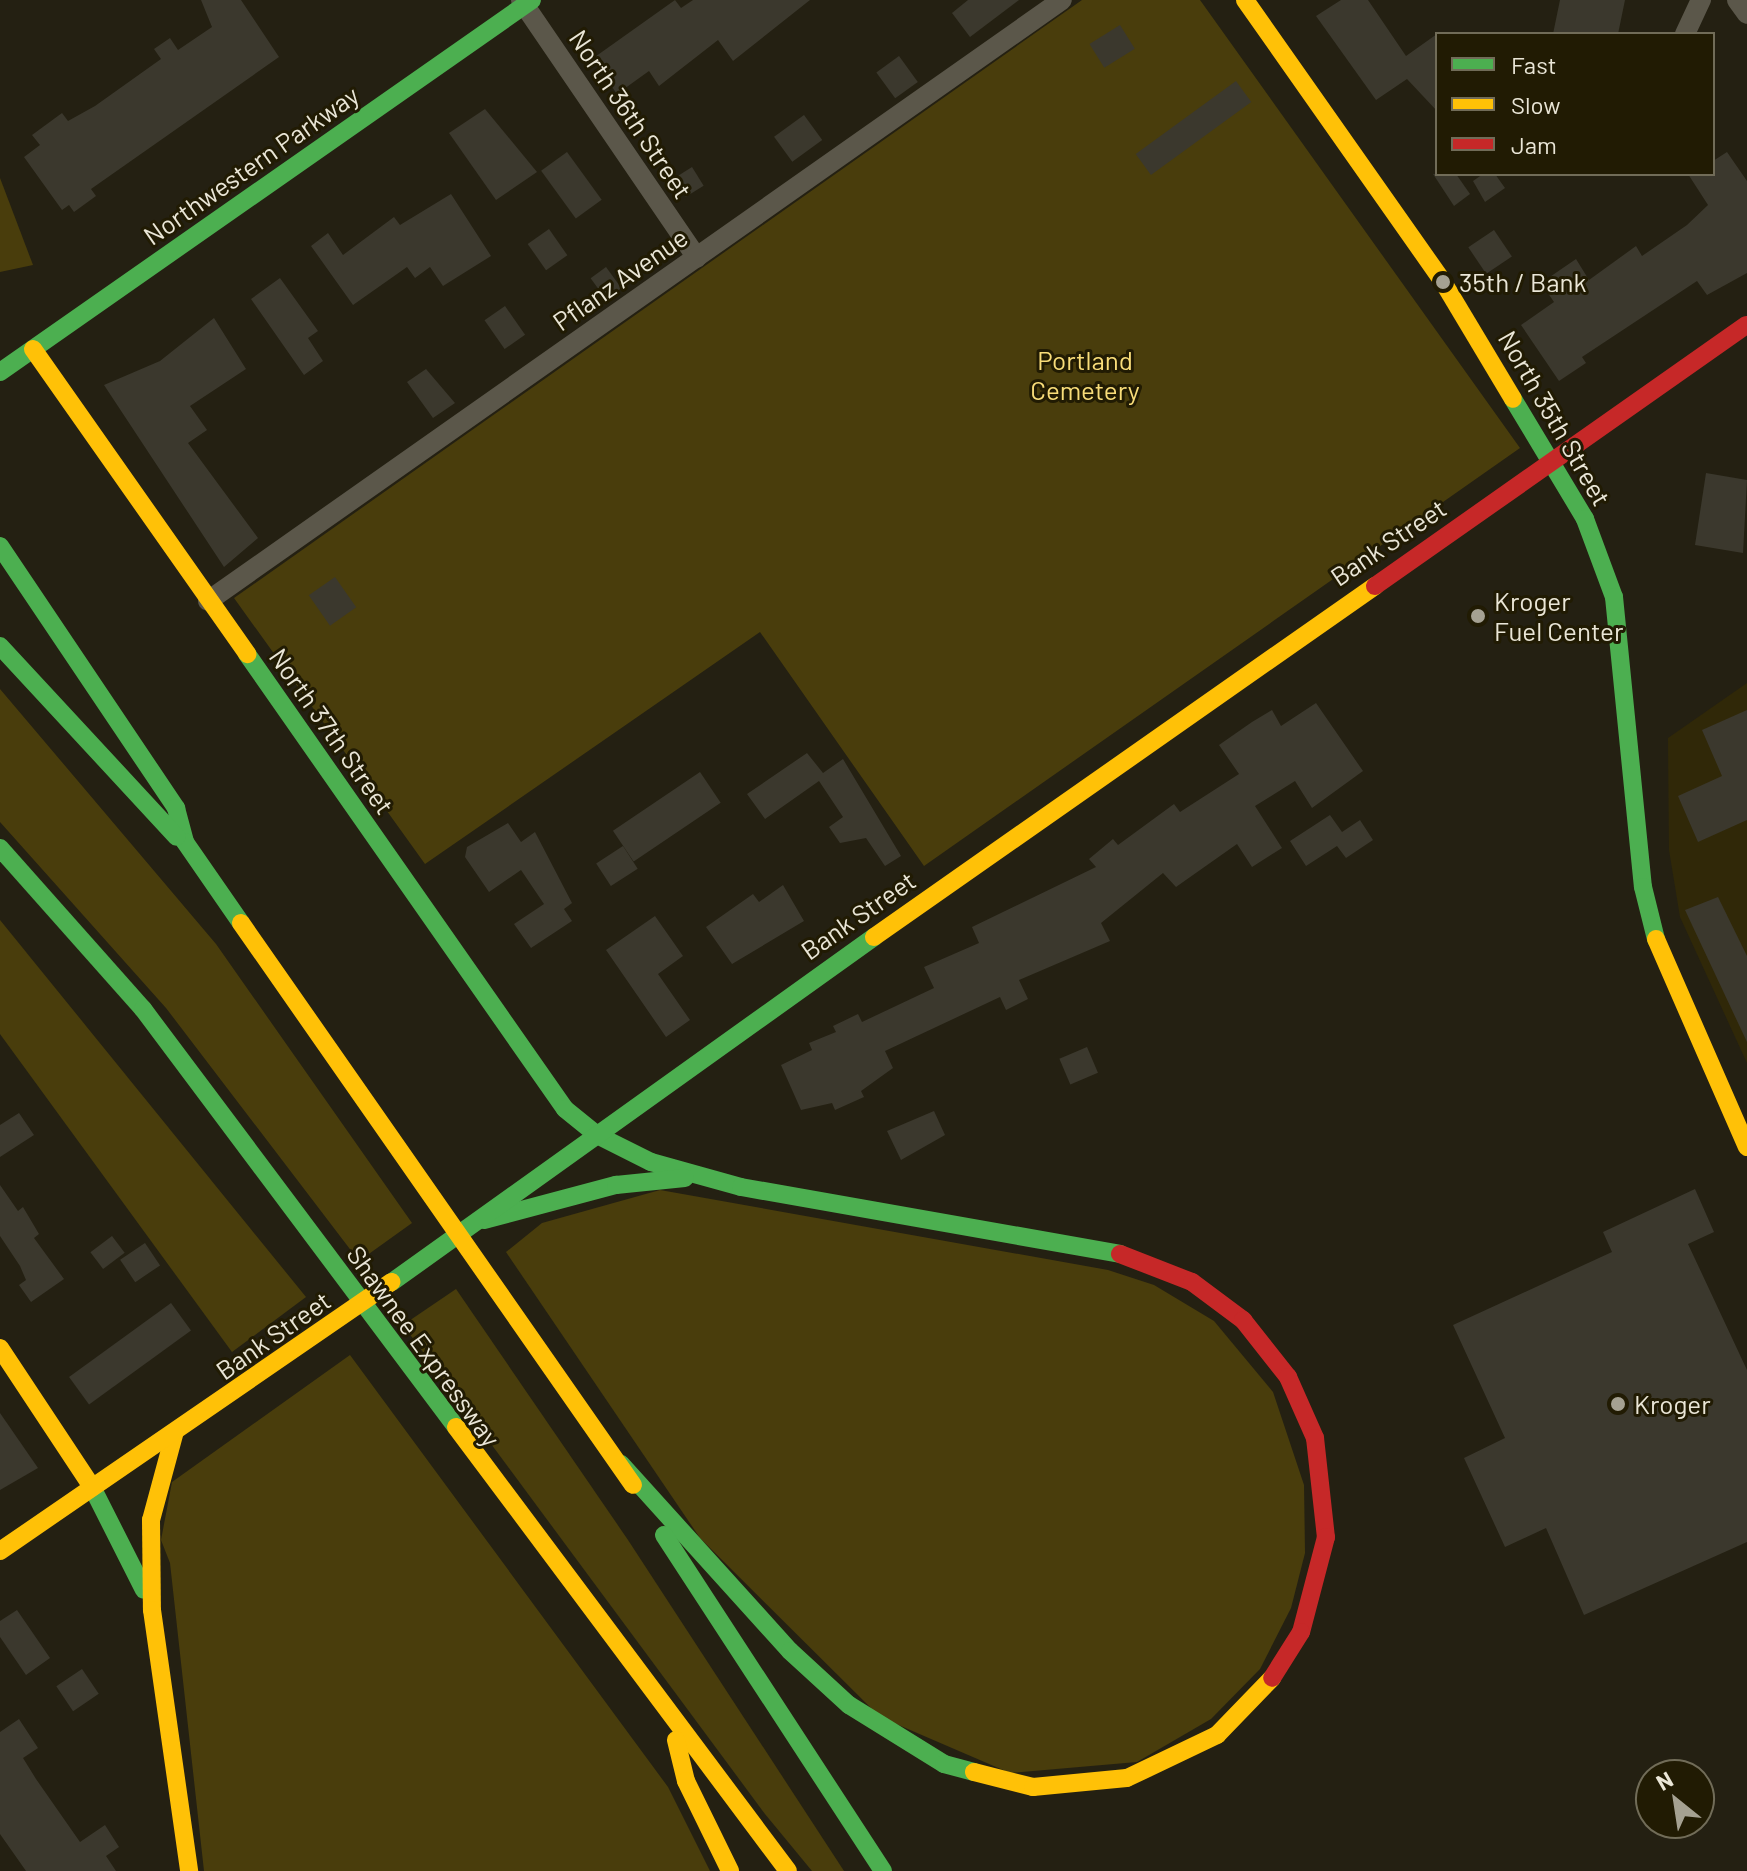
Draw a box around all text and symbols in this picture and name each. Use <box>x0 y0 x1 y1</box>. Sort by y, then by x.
street label: North 36th Street <box>563 24 699 204</box>
legend <box>1435 32 1715 176</box>
text: Fast <box>1511 50 1556 79</box>
street label: Northwestern Parkway <box>137 79 365 251</box>
text: Slow <box>1511 90 1560 119</box>
text: Jam <box>1511 130 1557 159</box>
street label: Pflanz Avenue <box>547 221 693 337</box>
place label: 35th / Bank <box>1459 266 1586 298</box>
marker: 35th / Bank <box>1434 273 1452 291</box>
street label: North 35th Street <box>1492 325 1618 511</box>
park label: Portland Cemetery <box>1030 344 1140 406</box>
street label: Bank Street <box>1324 492 1452 592</box>
place label: Kroger Fuel Center <box>1494 585 1623 646</box>
marker: Kroger Fuel Center <box>1469 607 1487 625</box>
street label: North 37th Street <box>263 642 401 820</box>
street label: Bank Street <box>795 864 921 966</box>
street label: Shawnee Expressway <box>341 1239 507 1453</box>
street label: Bank Street <box>210 1284 336 1386</box>
place label: Kroger <box>1634 1388 1711 1420</box>
marker: Kroger <box>1609 1395 1627 1413</box>
north arrow <box>1635 1759 1715 1839</box>
text: N <box>1651 1765 1677 1795</box>

